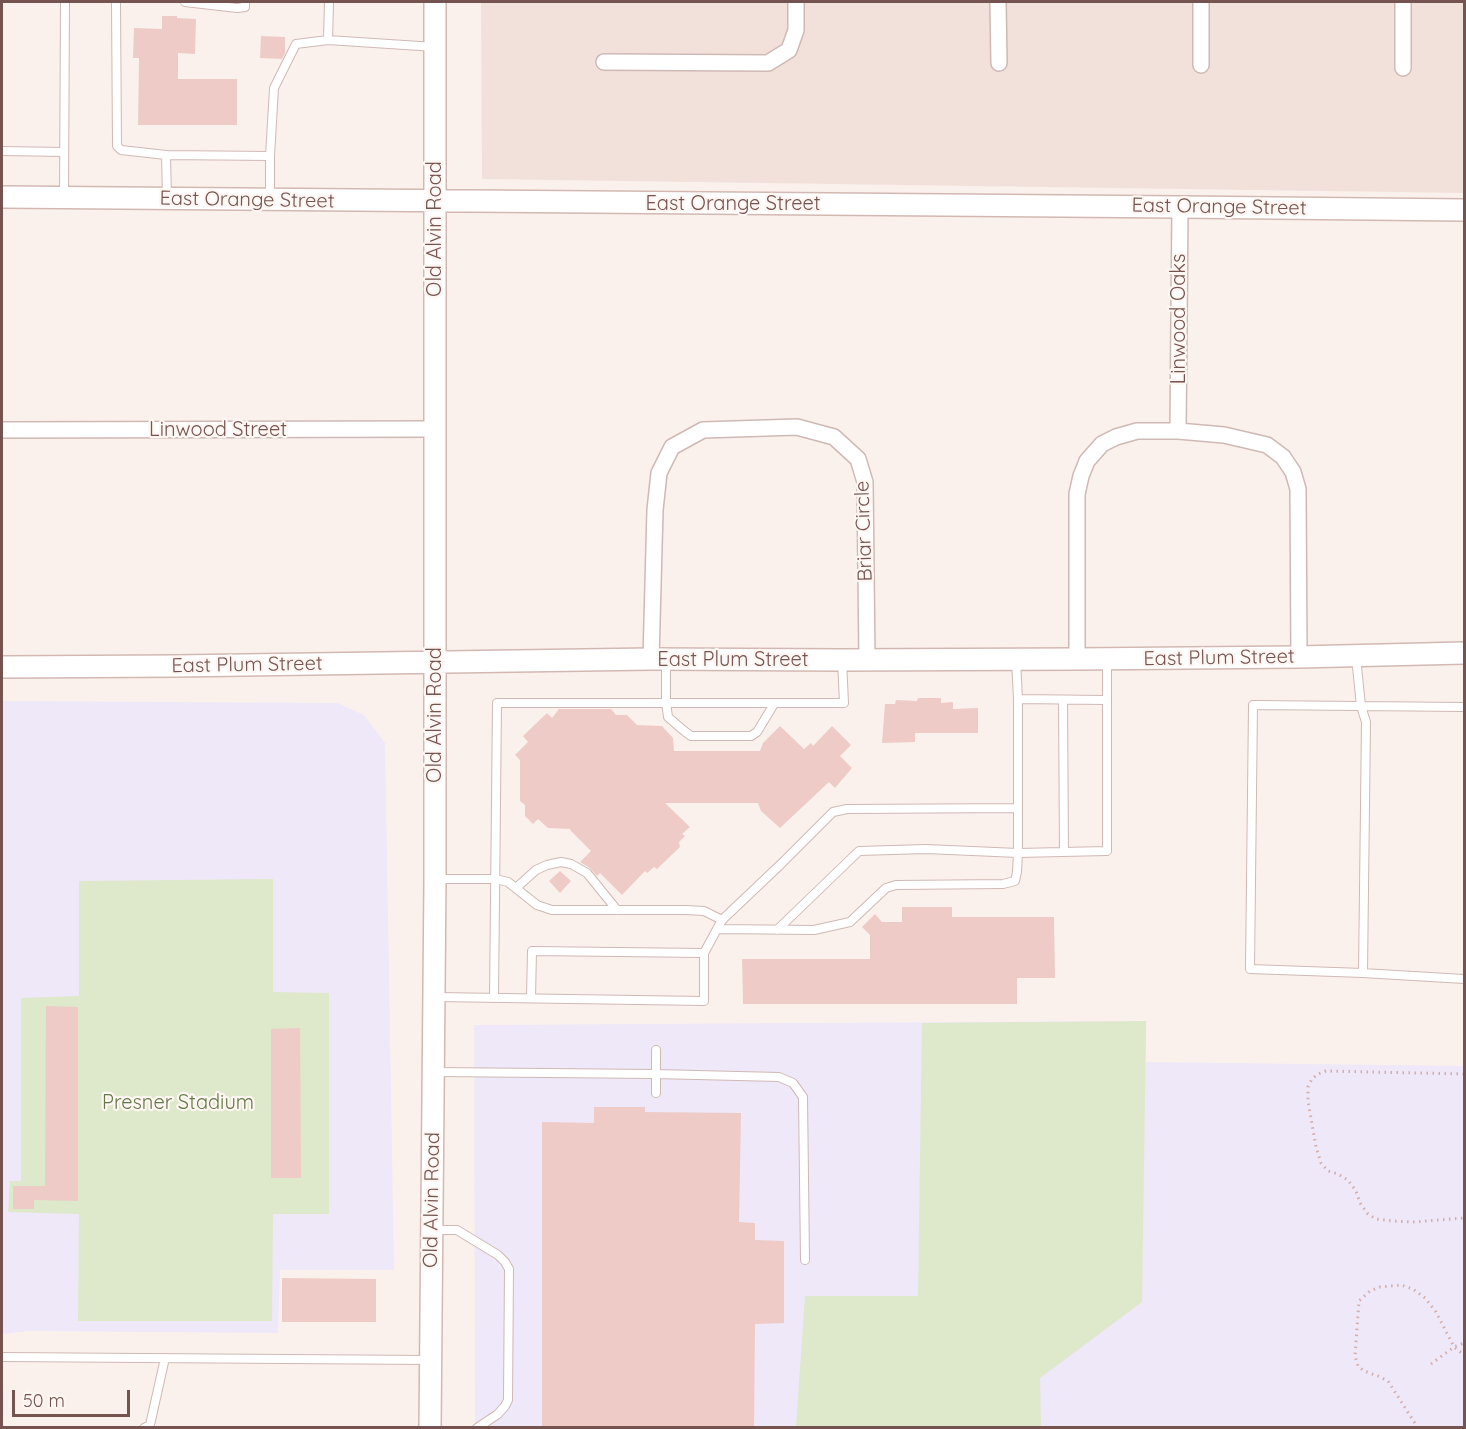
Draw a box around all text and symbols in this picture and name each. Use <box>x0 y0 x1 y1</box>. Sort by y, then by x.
street label: Old Alvin Road <box>423 161 447 297</box>
street label: East Orange Street <box>159 186 335 214</box>
street label: East Orange Street <box>645 192 821 216</box>
street label: East Orange Street <box>1131 193 1307 221</box>
street label: Linwood Oaks <box>1167 254 1191 384</box>
street label: Linwood Street <box>149 418 287 442</box>
street label: Briar Circle <box>850 480 878 582</box>
street label: East Plum Street <box>1143 645 1295 671</box>
street label: Old Alvin Road <box>423 647 447 783</box>
street label: East Plum Street <box>657 648 809 672</box>
street label: East Plum Street <box>171 652 323 678</box>
park label: Presner Stadium <box>102 1091 254 1115</box>
street label: Old Alvin Road <box>419 1132 445 1268</box>
scale bar <box>15 1378 134 1416</box>
text: 50 m <box>23 1389 65 1412</box>

